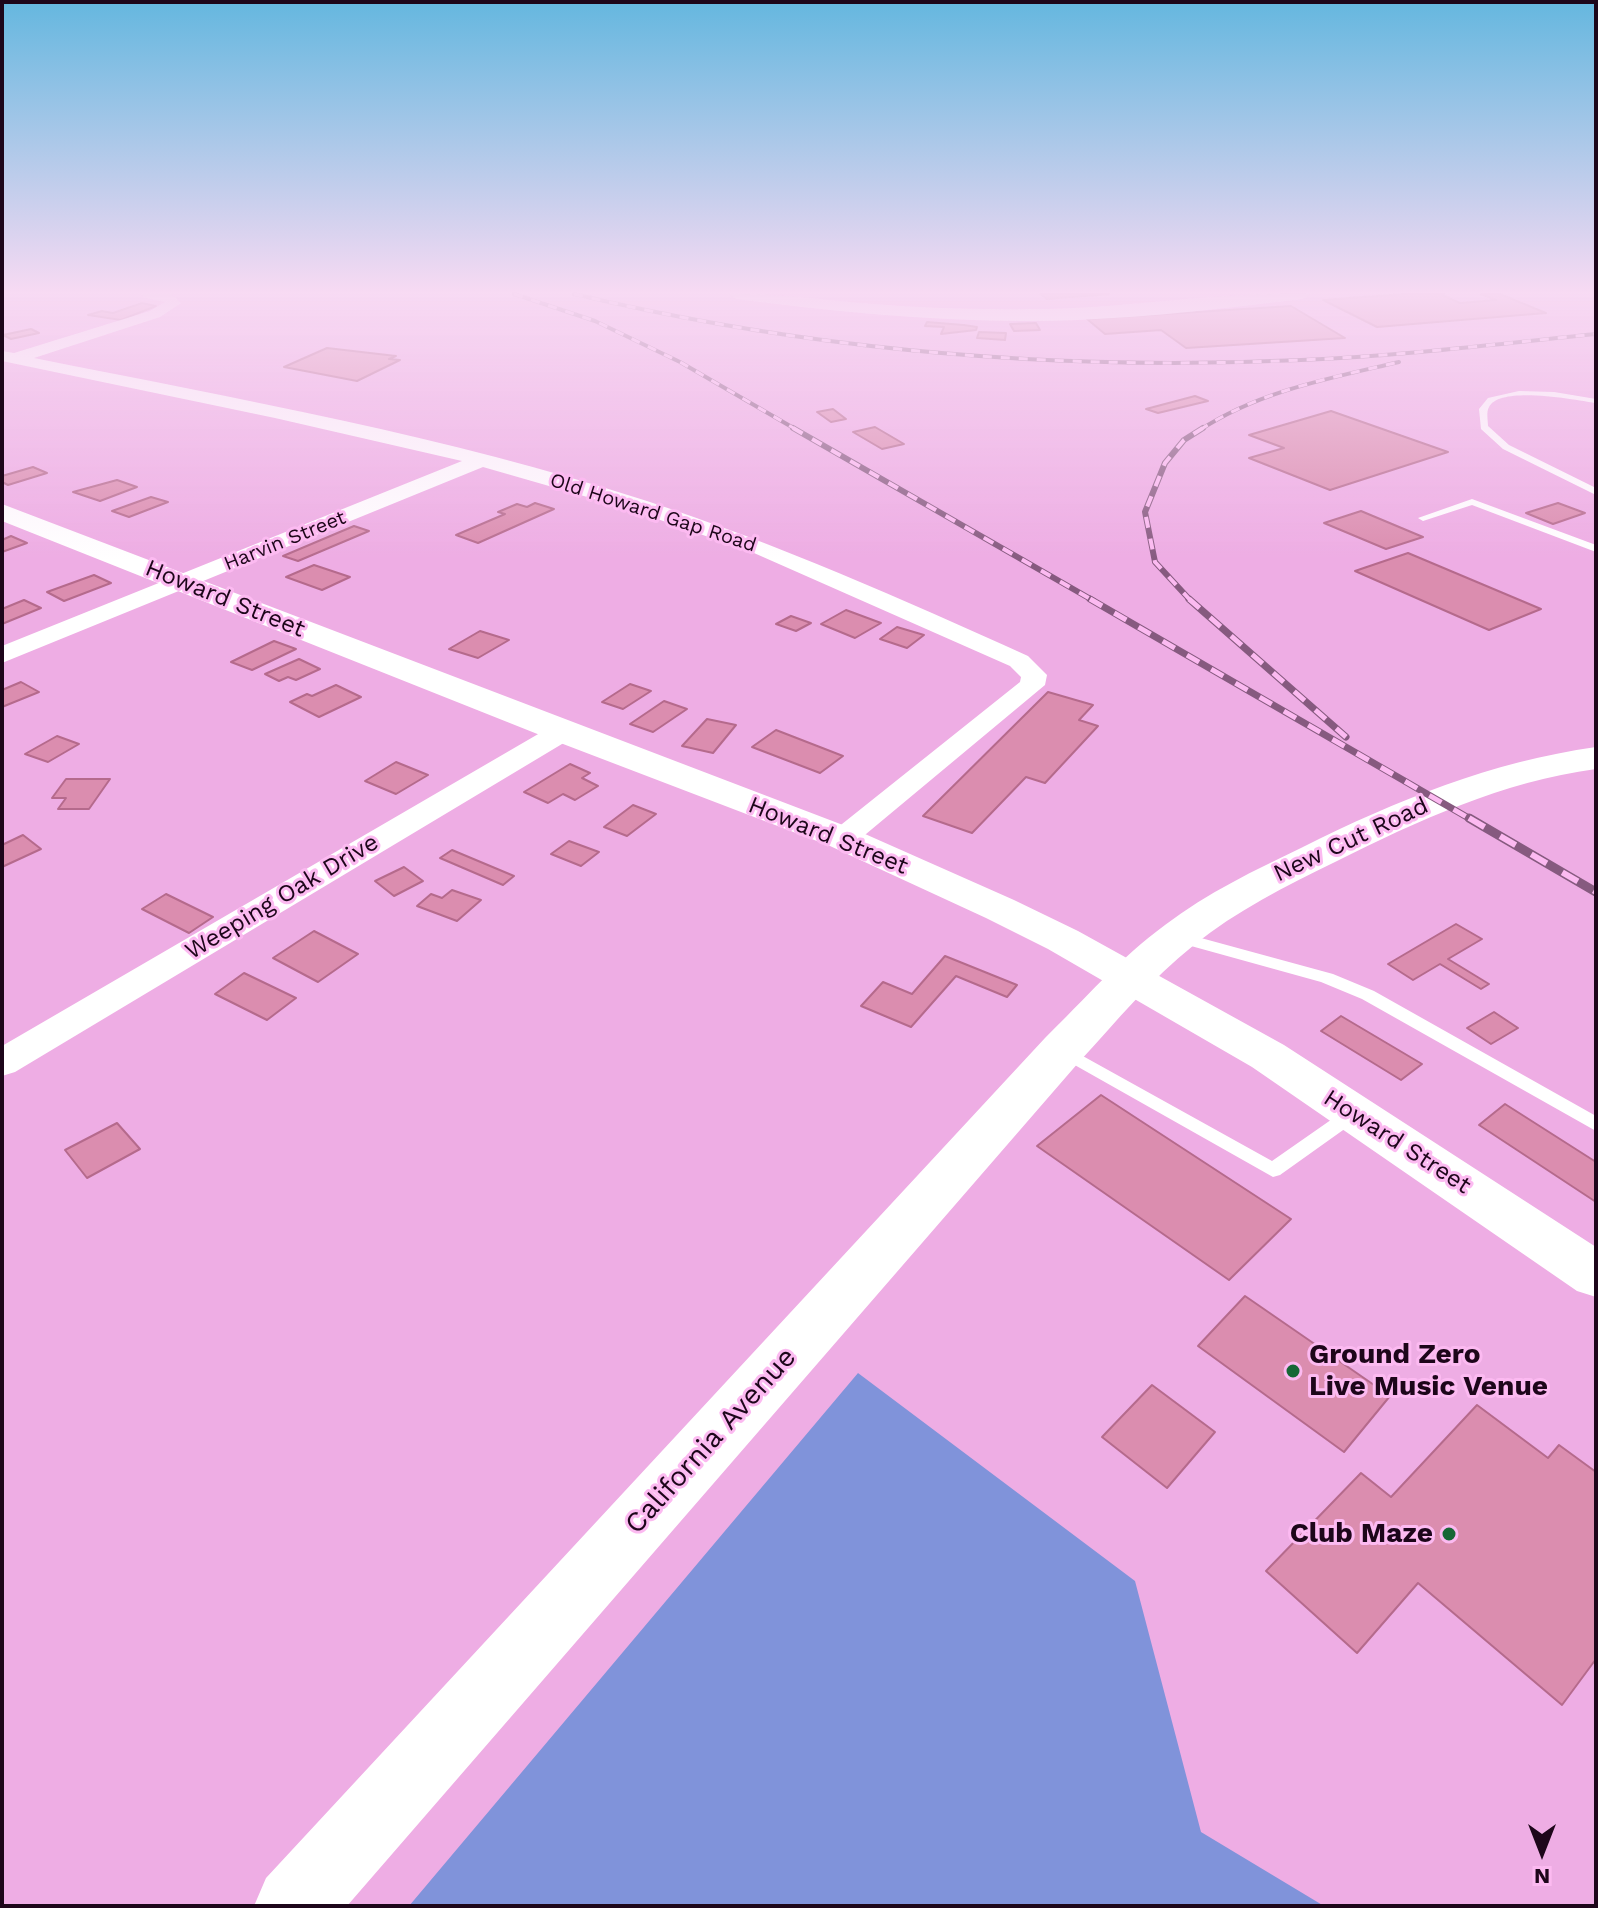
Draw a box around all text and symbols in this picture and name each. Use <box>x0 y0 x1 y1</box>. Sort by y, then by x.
street label: Old Howard Gap Road <box>547 468 759 558</box>
street label: Harvin Street <box>221 506 349 576</box>
street label: Howard Street <box>141 554 309 644</box>
street label: Howard Street <box>744 791 912 881</box>
street label: New Cut Road <box>1269 792 1433 888</box>
street label: Weeping Oak Drive <box>180 828 384 966</box>
street label: Howard Street <box>1318 1084 1476 1200</box>
place label: Ground Zero Live Music Venue <box>1309 1338 1548 1404</box>
street label: California Avenue <box>619 1341 803 1541</box>
marker: Ground Zero Live Music Venue <box>1284 1362 1302 1380</box>
place label: Club Maze <box>1290 1517 1433 1551</box>
marker: Club Maze <box>1440 1525 1458 1543</box>
north arrow <box>1502 1812 1582 1892</box>
text: N <box>1534 1864 1550 1889</box>

